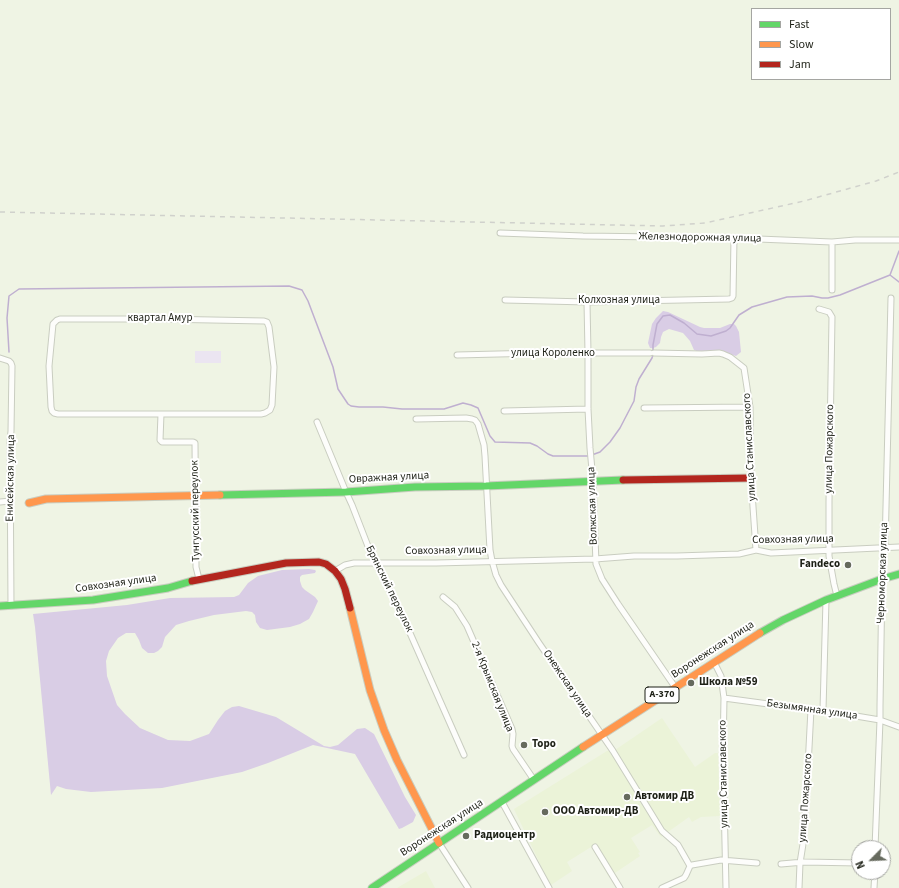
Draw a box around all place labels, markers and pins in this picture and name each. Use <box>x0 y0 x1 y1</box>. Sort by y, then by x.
place label: Fandeco <box>800 558 840 572</box>
marker: Fandeco <box>843 560 853 570</box>
place label: Школа №59 <box>699 676 757 690</box>
marker: Школа №59 <box>686 678 696 688</box>
place label: Торо <box>532 738 556 752</box>
marker: Торо <box>519 740 529 750</box>
place label: Автомир ДВ <box>635 790 694 804</box>
marker: Автомир ДВ <box>622 792 632 802</box>
place label: ООО Автомир-ДВ <box>553 805 638 819</box>
marker: ООО Автомир-ДВ <box>540 807 550 817</box>
place label: Радиоцентр <box>474 829 535 843</box>
marker: Радиоцентр <box>461 831 471 841</box>

